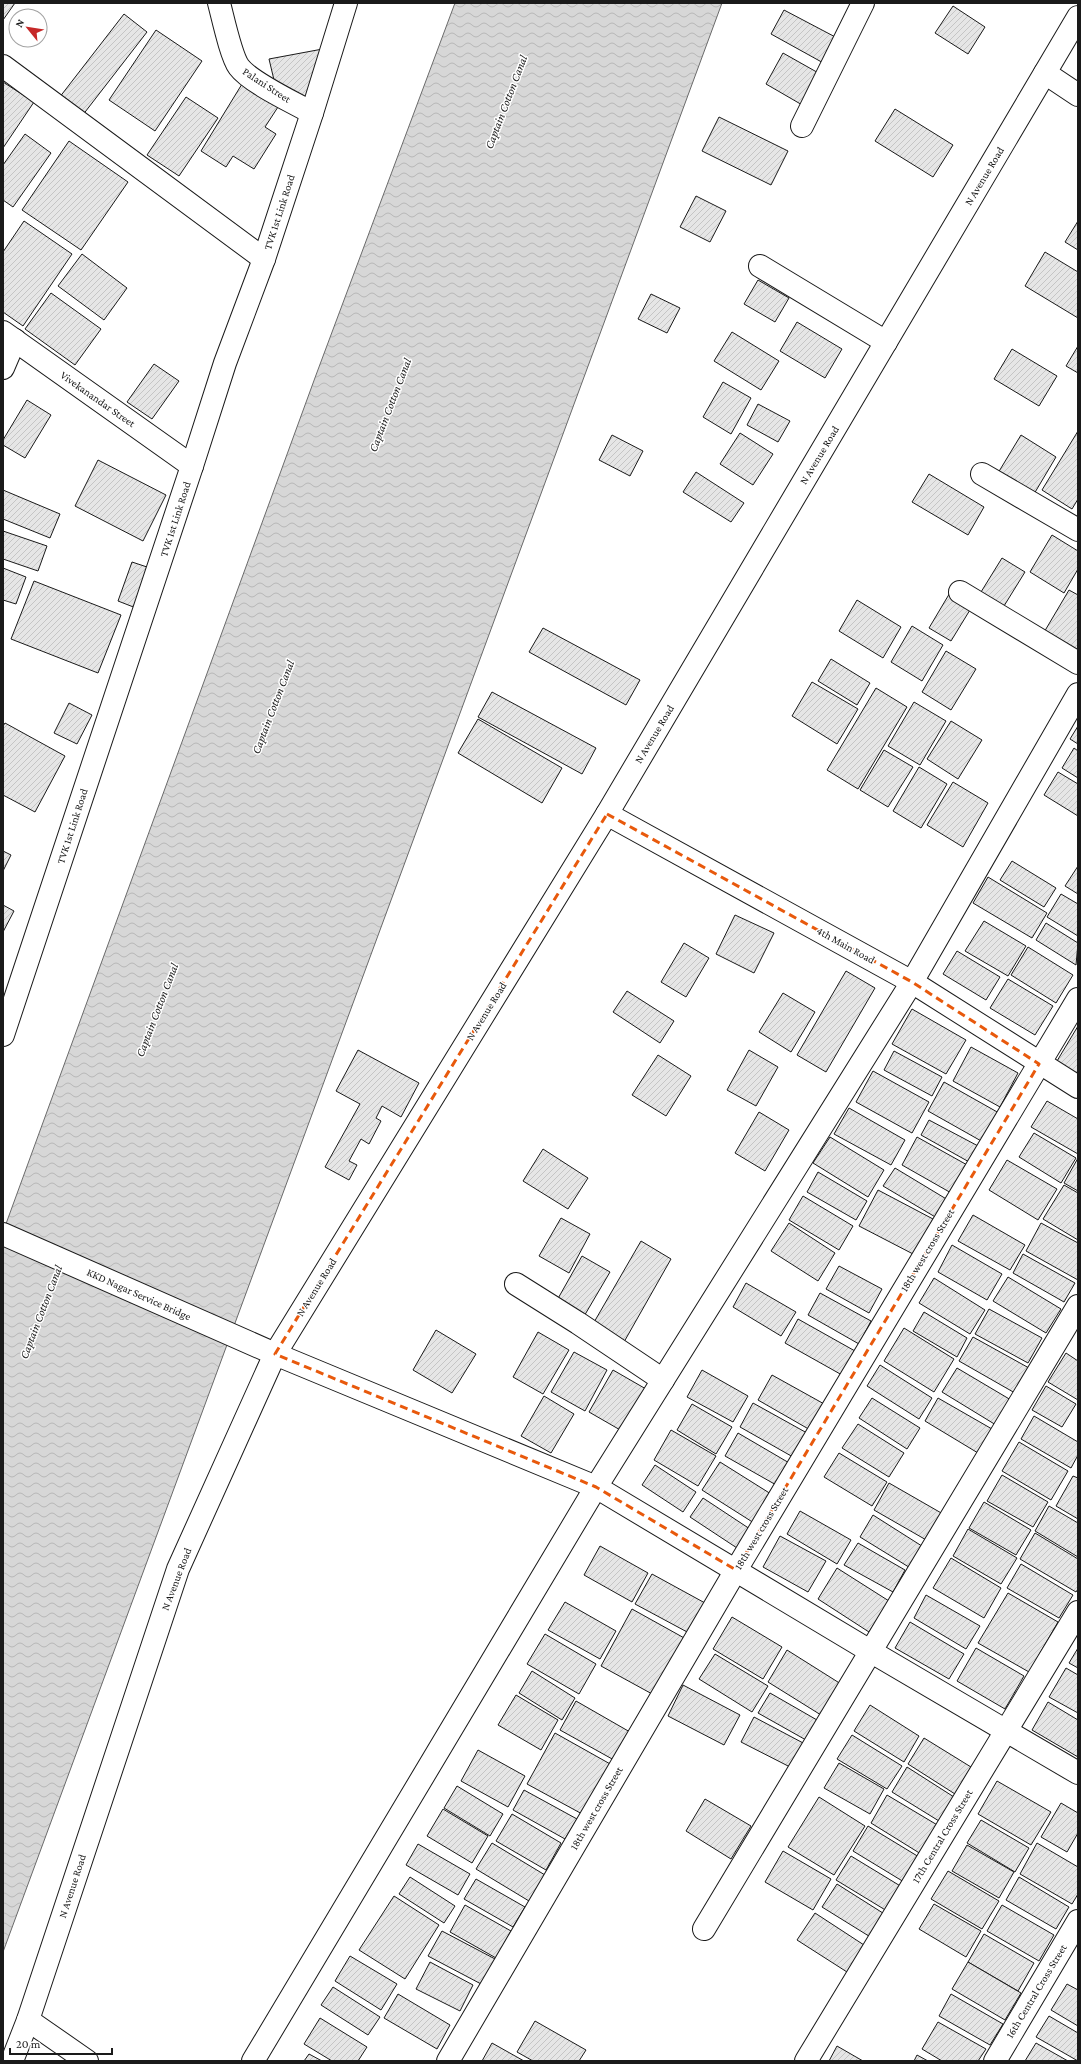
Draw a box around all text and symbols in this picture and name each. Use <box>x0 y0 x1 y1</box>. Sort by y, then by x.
north arrow <box>8 8 48 48</box>
text: N <box>12 16 27 29</box>
water label: Captain Cotton Canal <box>482 52 531 151</box>
street label: Palani Street <box>241 65 294 105</box>
street label: N Avenue Road <box>962 144 1006 207</box>
street label: TVK 1st Link Road <box>261 173 297 251</box>
water label: Captain Cotton Canal <box>366 355 415 454</box>
street label: Vivekanandar Street <box>58 369 138 430</box>
street label: N Avenue Road <box>797 423 841 486</box>
street label: TVK 1st Link Road <box>157 480 193 558</box>
water label: Captain Cotton Canal <box>249 657 298 756</box>
street label: N Avenue Road <box>632 702 676 765</box>
street label: TVK 1st Link Road <box>54 787 90 865</box>
street label: 4th Main Road <box>815 924 877 966</box>
water label: Captain Cotton Canal <box>133 960 182 1059</box>
street label: N Avenue Road <box>463 980 509 1042</box>
street label: 18th west cross Street <box>898 1206 957 1293</box>
street label: N Avenue Road <box>293 1256 339 1318</box>
water label: Captain Cotton Canal <box>17 1262 66 1361</box>
street label: KKD Nagar Service Bridge <box>85 1266 193 1323</box>
street label: 18th west cross Street <box>732 1484 791 1571</box>
street label: N Avenue Road <box>159 1546 194 1612</box>
street label: 18th west cross Street <box>567 1764 625 1852</box>
street label: 17th Central Cross Street <box>909 1787 975 1885</box>
street label: N Avenue Road <box>56 1853 88 1919</box>
street label: 16th Central Cross Street <box>1003 1942 1069 2040</box>
scale bar <box>10 2030 112 2056</box>
text: 20 m <box>16 2037 41 2051</box>

